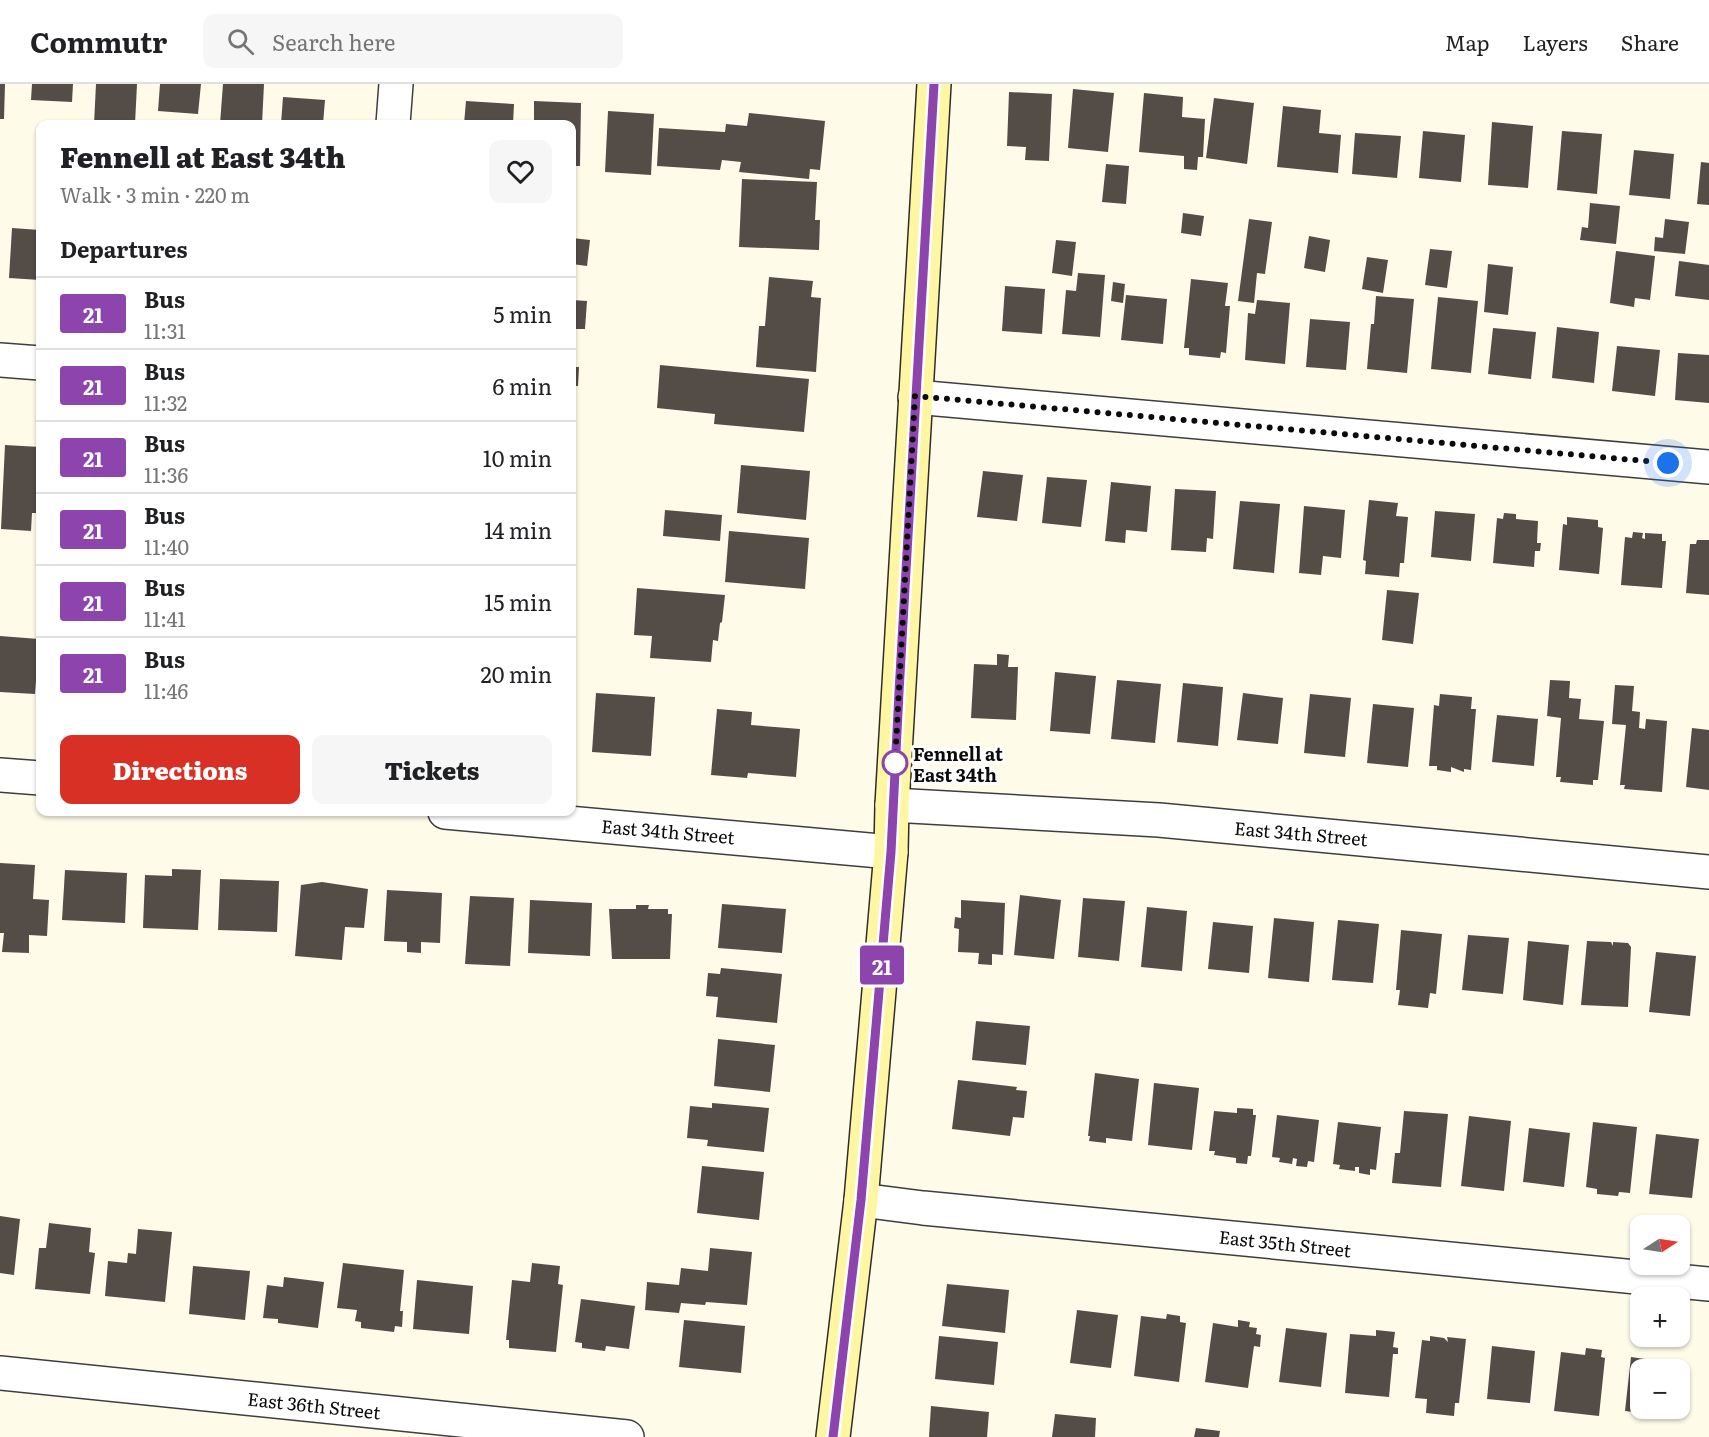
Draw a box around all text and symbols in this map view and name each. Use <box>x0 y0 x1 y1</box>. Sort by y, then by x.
search box <box>203 14 623 68</box>
text: Commutr <box>30 20 167 62</box>
icon: search <box>224 25 257 58</box>
text: Search here <box>272 25 396 58</box>
text: Map <box>1445 26 1490 57</box>
text: Layers <box>1523 26 1588 57</box>
text: Share <box>1621 26 1679 57</box>
text: Fennell at East 34th <box>60 135 346 177</box>
button: heart <box>489 140 552 203</box>
text: Walk · 3 min · 220 m <box>60 179 250 209</box>
text: Departures <box>60 232 187 265</box>
text: Bus <box>144 282 185 315</box>
text: 5 min <box>493 297 552 330</box>
text: 21 <box>83 298 103 329</box>
text: 11:31 <box>144 315 186 345</box>
text: Bus <box>144 354 185 387</box>
text: 6 min <box>493 369 552 402</box>
text: 21 <box>83 370 103 401</box>
text: 11:32 <box>144 387 187 417</box>
text: Bus <box>144 426 185 459</box>
text: 10 min <box>483 441 552 474</box>
text: 21 <box>83 442 103 473</box>
your location <box>1653 448 1683 478</box>
text: 11:36 <box>144 459 188 489</box>
text: Bus <box>144 498 185 531</box>
text: 14 min <box>484 513 552 546</box>
text: 21 <box>83 514 103 545</box>
text: 11:40 <box>144 531 189 561</box>
text: Bus <box>144 570 185 603</box>
text: 15 min <box>484 585 552 618</box>
text: 21 <box>83 586 103 617</box>
text: 11:41 <box>144 603 186 633</box>
text: Bus <box>144 642 185 675</box>
text: 20 min <box>480 657 552 690</box>
text: 21 <box>83 658 103 689</box>
text: 11:46 <box>144 675 188 705</box>
button: Directions <box>60 735 300 804</box>
button: Tickets <box>312 735 552 804</box>
place label: Fennell at East 34th <box>913 740 1003 788</box>
marker: Fennell at East 34th <box>882 750 908 776</box>
street label: East 34th Street <box>600 812 736 850</box>
street label: East 34th Street <box>1233 814 1369 852</box>
line badge: 21 <box>855 946 909 984</box>
text: 21 <box>872 950 892 981</box>
north arrow <box>1630 1215 1690 1275</box>
map controls <box>1630 1215 1690 1419</box>
street label: East 35th Street <box>1217 1223 1353 1263</box>
button: + <box>1630 1287 1690 1347</box>
button: − <box>1630 1359 1690 1419</box>
street label: East 36th Street <box>246 1385 383 1425</box>

